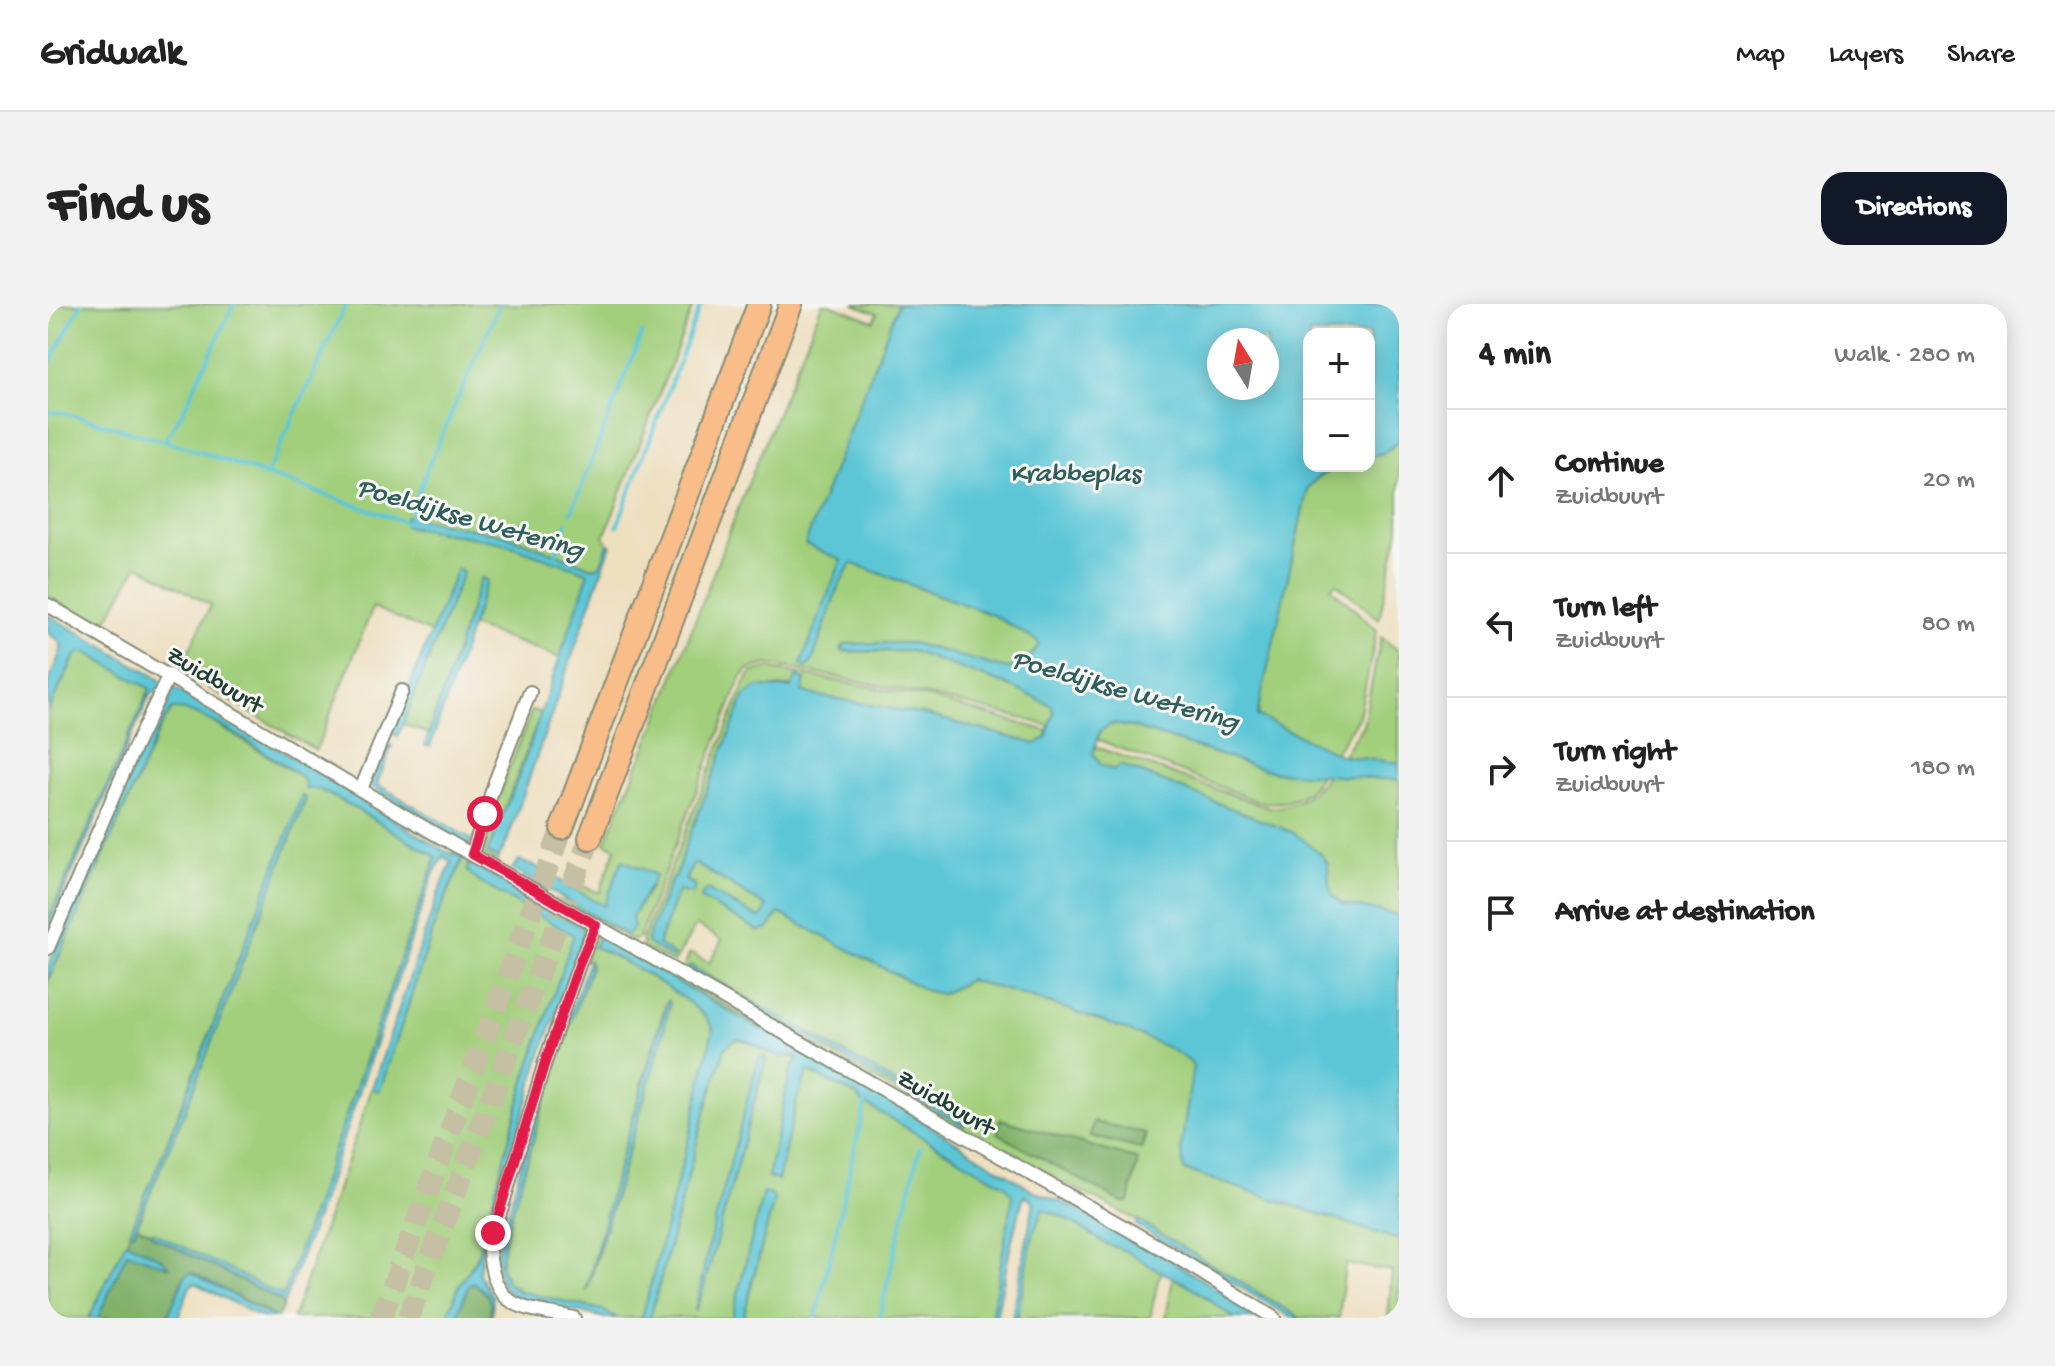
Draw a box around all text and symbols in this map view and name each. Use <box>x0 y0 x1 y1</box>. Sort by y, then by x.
text: Gridwalk <box>40 33 184 77</box>
text: Map <box>1736 39 1785 72</box>
text: Layers <box>1829 39 1903 72</box>
text: Share <box>1947 39 2015 72</box>
button: Directions <box>1821 172 2007 245</box>
text: Find us <box>48 175 208 241</box>
north arrow <box>1207 328 1279 400</box>
map controls <box>1303 328 1375 472</box>
button: + <box>1303 328 1375 400</box>
text: 4 min <box>1479 336 1551 376</box>
text: Walk · 280 m <box>1834 341 1975 372</box>
button: − <box>1303 400 1375 472</box>
text: Continue <box>1555 448 1664 483</box>
water label: Krabbeplas <box>1010 459 1143 492</box>
icon: ahead <box>1479 459 1523 503</box>
text: 20 m <box>1923 466 1975 497</box>
water label: Poeldijkse Wetering <box>353 472 589 569</box>
text: Zuidbuurt <box>1555 483 1663 514</box>
text: Turn left <box>1555 592 1656 627</box>
icon: left <box>1479 603 1523 647</box>
text: 80 m <box>1921 610 1975 641</box>
text: Zuidbuurt <box>1555 627 1663 658</box>
street label: Zuidbuurt <box>159 641 270 724</box>
water label: Poeldijkse Wetering <box>1008 644 1244 741</box>
text: Turn right <box>1555 736 1675 771</box>
icon: right <box>1479 747 1523 791</box>
text: 180 m <box>1911 754 1975 785</box>
text: Zuidbuurt <box>1555 771 1663 802</box>
route start <box>467 796 503 832</box>
icon: arrive <box>1479 891 1523 935</box>
text: Arrive at destination <box>1555 896 1815 931</box>
street label: Zuidbuurt <box>890 1065 1001 1146</box>
route end <box>475 1215 511 1251</box>

